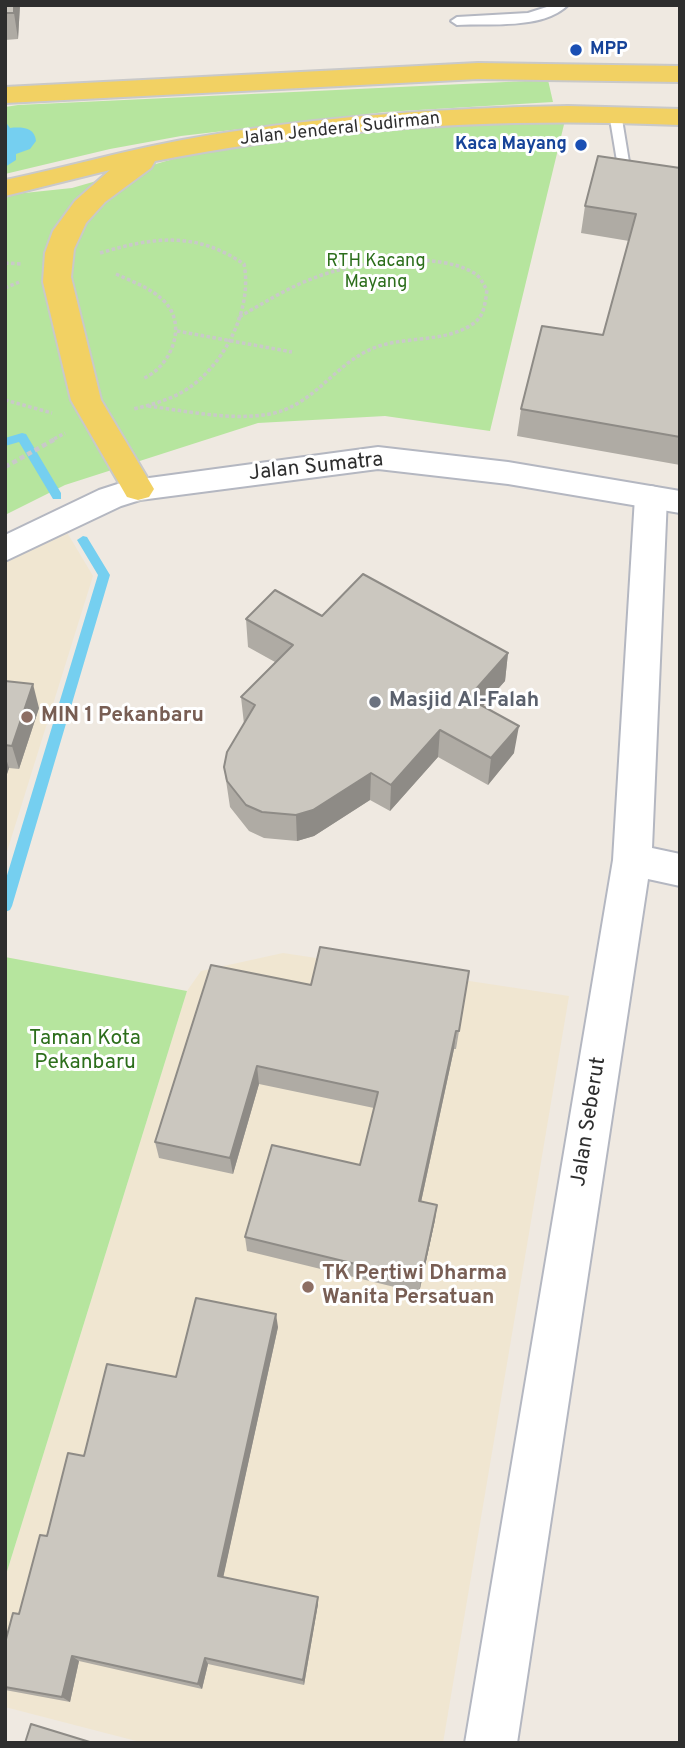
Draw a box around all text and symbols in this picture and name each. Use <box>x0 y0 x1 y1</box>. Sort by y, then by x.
place label: MPP <box>590 39 628 61</box>
marker: MPP <box>568 42 584 58</box>
street label: Jalan Jenderal Sudirman <box>239 109 441 151</box>
place label: Kaca Mayang <box>455 134 567 156</box>
marker: Kaca Mayang <box>573 137 589 153</box>
park label: RTH Kacang Mayang <box>326 251 426 294</box>
street label: Jalan Sumatra <box>247 448 385 488</box>
place label: Masjid Al-Falah <box>389 689 539 715</box>
marker: Masjid Al-Falah <box>367 694 383 710</box>
place label: MIN 1 Pekanbaru <box>41 704 204 730</box>
marker: MIN 1 Pekanbaru <box>19 709 35 725</box>
park label: Taman Kota Pekanbaru <box>29 1027 141 1077</box>
street label: Jalan Seberut <box>567 1055 613 1189</box>
place label: TK Pertiwi Dharma Wanita Persatuan <box>322 1262 507 1312</box>
marker: TK Pertiwi Dharma Wanita Persatuan <box>300 1279 316 1295</box>

